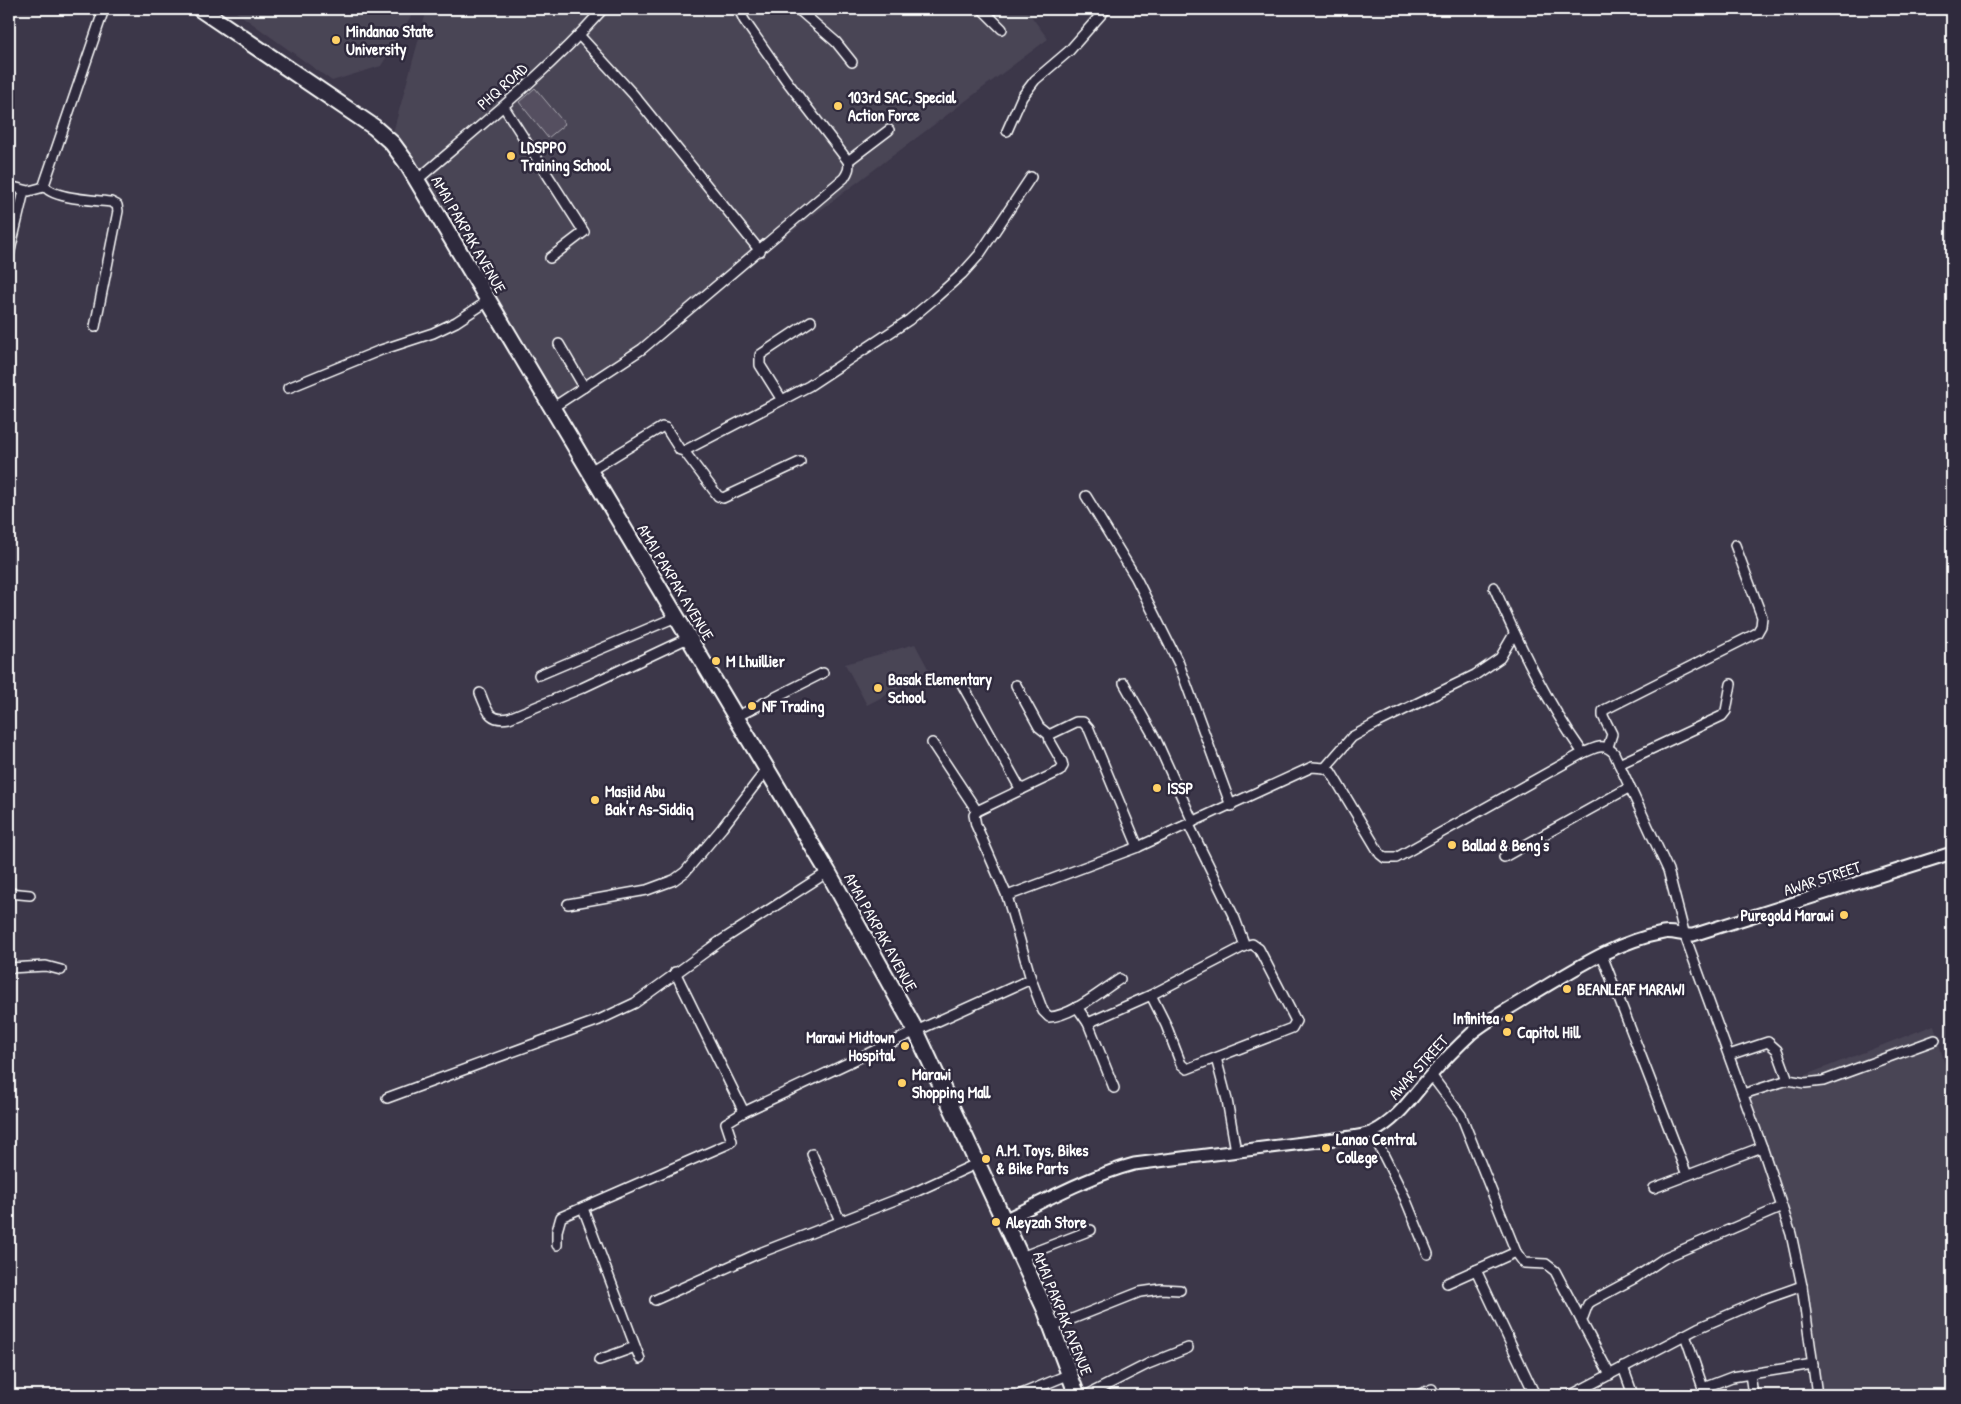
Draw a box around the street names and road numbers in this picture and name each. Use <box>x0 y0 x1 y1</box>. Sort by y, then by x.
street label: PHQ ROAD <box>472 57 532 115</box>
street label: AMAI PAKPAK AVENUE <box>426 171 512 297</box>
street label: AMAI PAKPAK AVENUE <box>633 520 719 644</box>
street label: AWAR STREET <box>1780 855 1864 901</box>
street label: AMAI PAKPAK AVENUE <box>839 869 923 995</box>
street label: AWAR STREET <box>1383 1029 1453 1104</box>
street label: AMAI PAKPAK AVENUE <box>1028 1248 1098 1378</box>

